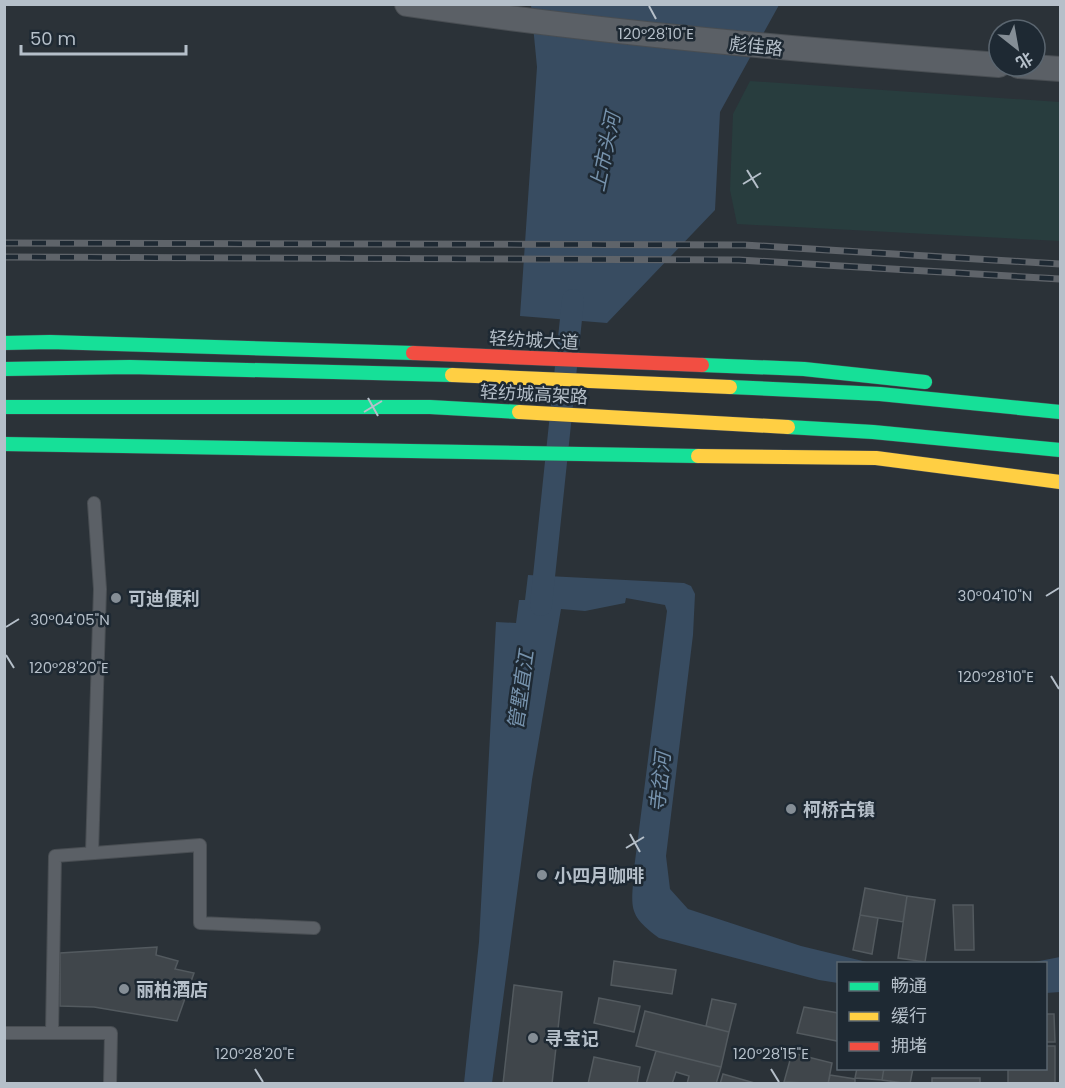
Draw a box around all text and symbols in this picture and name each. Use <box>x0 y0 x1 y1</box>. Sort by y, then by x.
scale bar <box>21 18 186 56</box>
north arrow <box>987 18 1047 78</box>
text: 120°28'10"E <box>618 23 694 44</box>
text: 50 m <box>30 26 76 51</box>
street label: 彪佳路 <box>728 31 784 61</box>
text: 北 <box>1012 46 1037 74</box>
water label: 上市头河 <box>583 106 628 194</box>
street label: 轻纺城大道 <box>488 325 580 355</box>
street label: 轻纺城高架路 <box>479 379 589 409</box>
text: 30°04'10"N <box>958 585 1032 606</box>
place label: 可迪便利 <box>128 586 200 611</box>
marker: 可迪便利 <box>109 591 123 605</box>
text: 30°04'05"N <box>30 609 110 630</box>
water label: 管墅直江 <box>502 646 541 732</box>
text: 120°28'20"E <box>29 657 109 678</box>
text: 120°28'10"E <box>958 666 1034 687</box>
water label: 寺岔河 <box>643 747 677 813</box>
place label: 柯桥古镇 <box>803 797 875 822</box>
marker: 柯桥古镇 <box>784 802 798 816</box>
place label: 小四月咖啡 <box>554 863 644 888</box>
marker: 小四月咖啡 <box>535 868 549 882</box>
legend <box>837 962 1047 1070</box>
text: 畅通 <box>891 973 927 998</box>
place label: 丽柏酒店 <box>136 977 208 1002</box>
marker: 丽柏酒店 <box>117 982 131 996</box>
text: 缓行 <box>891 1003 927 1028</box>
place label: 寻宝记 <box>545 1026 599 1051</box>
marker: 寻宝记 <box>526 1031 540 1045</box>
text: 拥堵 <box>891 1033 927 1058</box>
text: 120°28'20"E <box>215 1043 295 1064</box>
text: 120°28'15"E <box>733 1043 809 1064</box>

